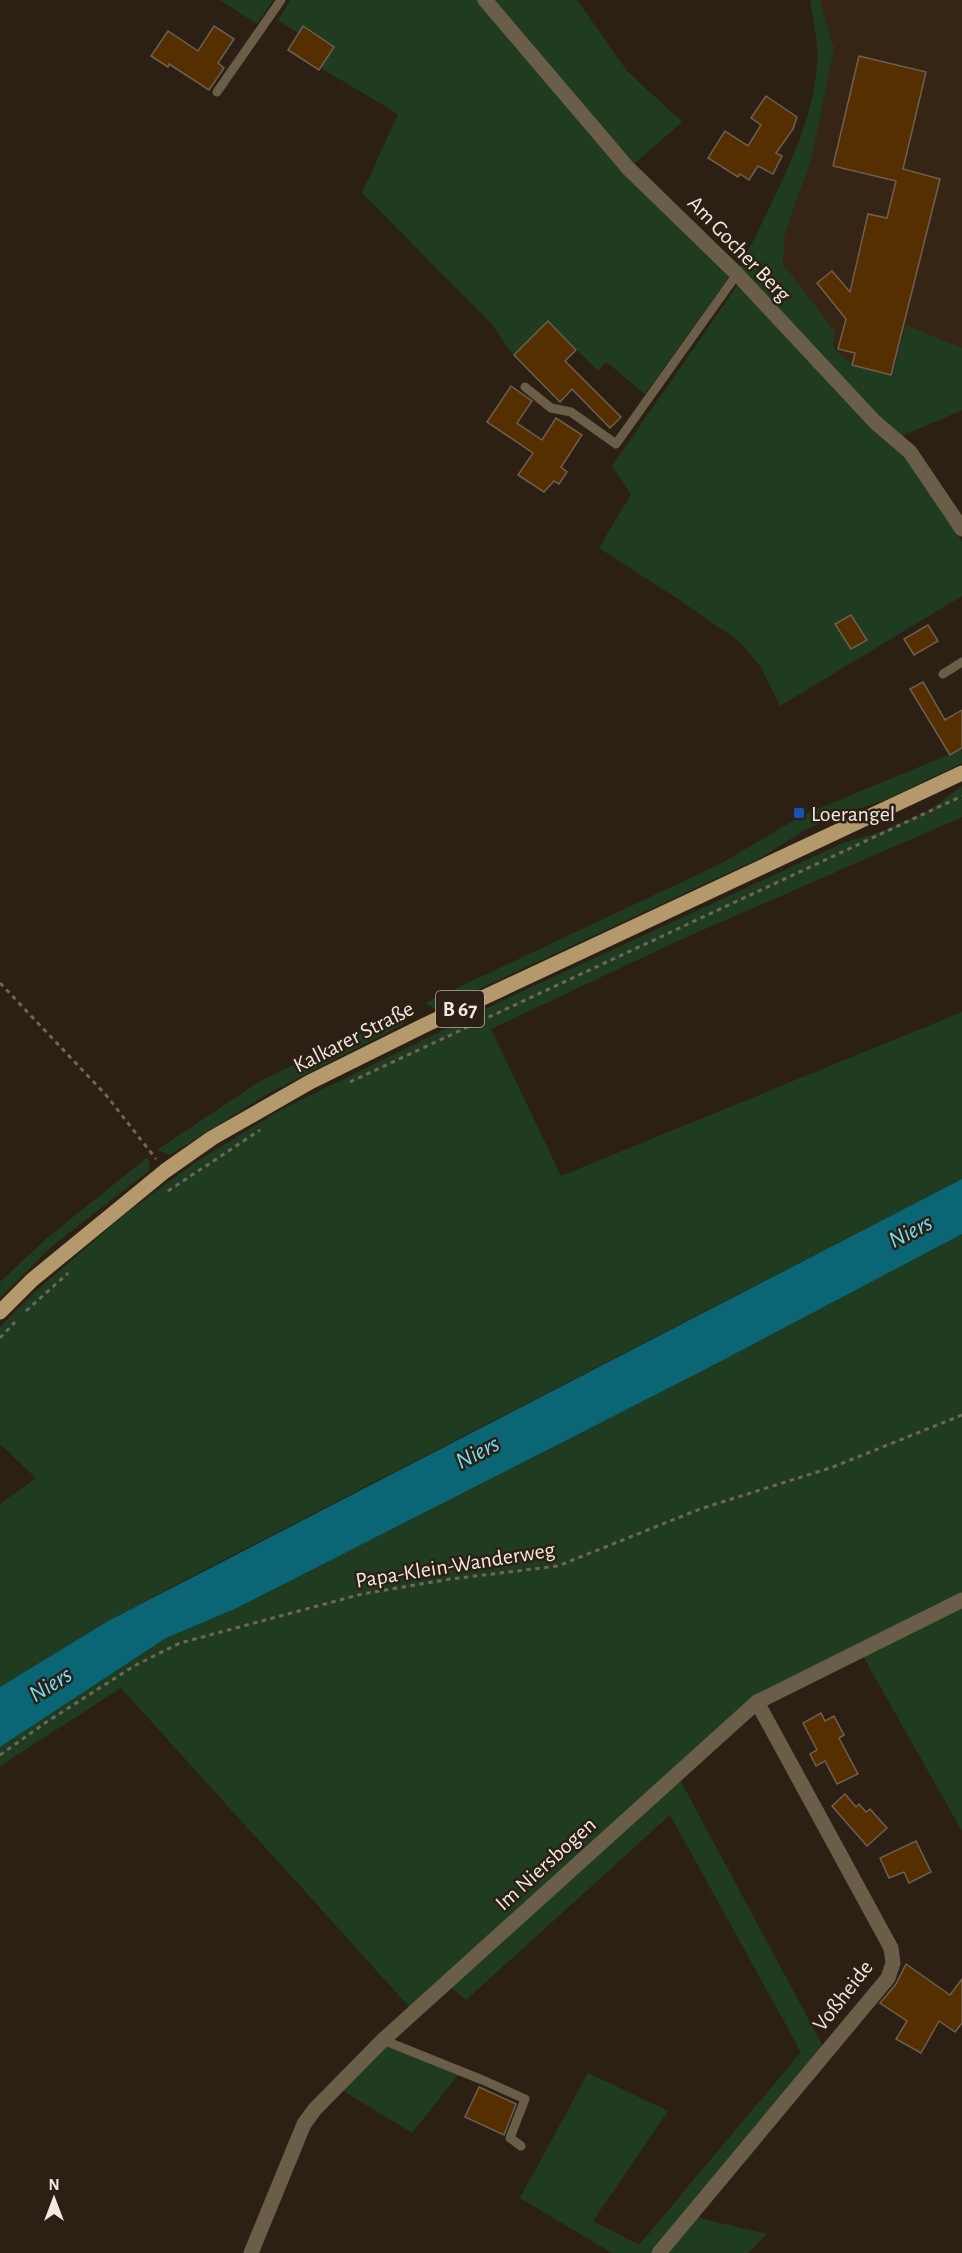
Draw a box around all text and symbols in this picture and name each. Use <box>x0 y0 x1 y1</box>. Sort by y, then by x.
street label: Am Gocher Berg <box>684 192 795 306</box>
place label: Loerangel <box>811 803 895 825</box>
marker: Loerangel <box>792 806 806 820</box>
road number: B 67 <box>436 991 484 1027</box>
street label: Kalkarer Straße <box>290 997 417 1077</box>
water label: Niers <box>885 1211 936 1253</box>
water label: Niers <box>452 1432 503 1474</box>
street label: Papa-Klein-Wanderweg <box>354 1538 557 1592</box>
water label: Niers <box>25 1662 76 1707</box>
street label: Im Niersbogen <box>491 1813 600 1914</box>
street label: Voßheide <box>809 1956 877 2035</box>
north arrow <box>24 2169 84 2229</box>
text: N <box>48 2177 60 2193</box>

